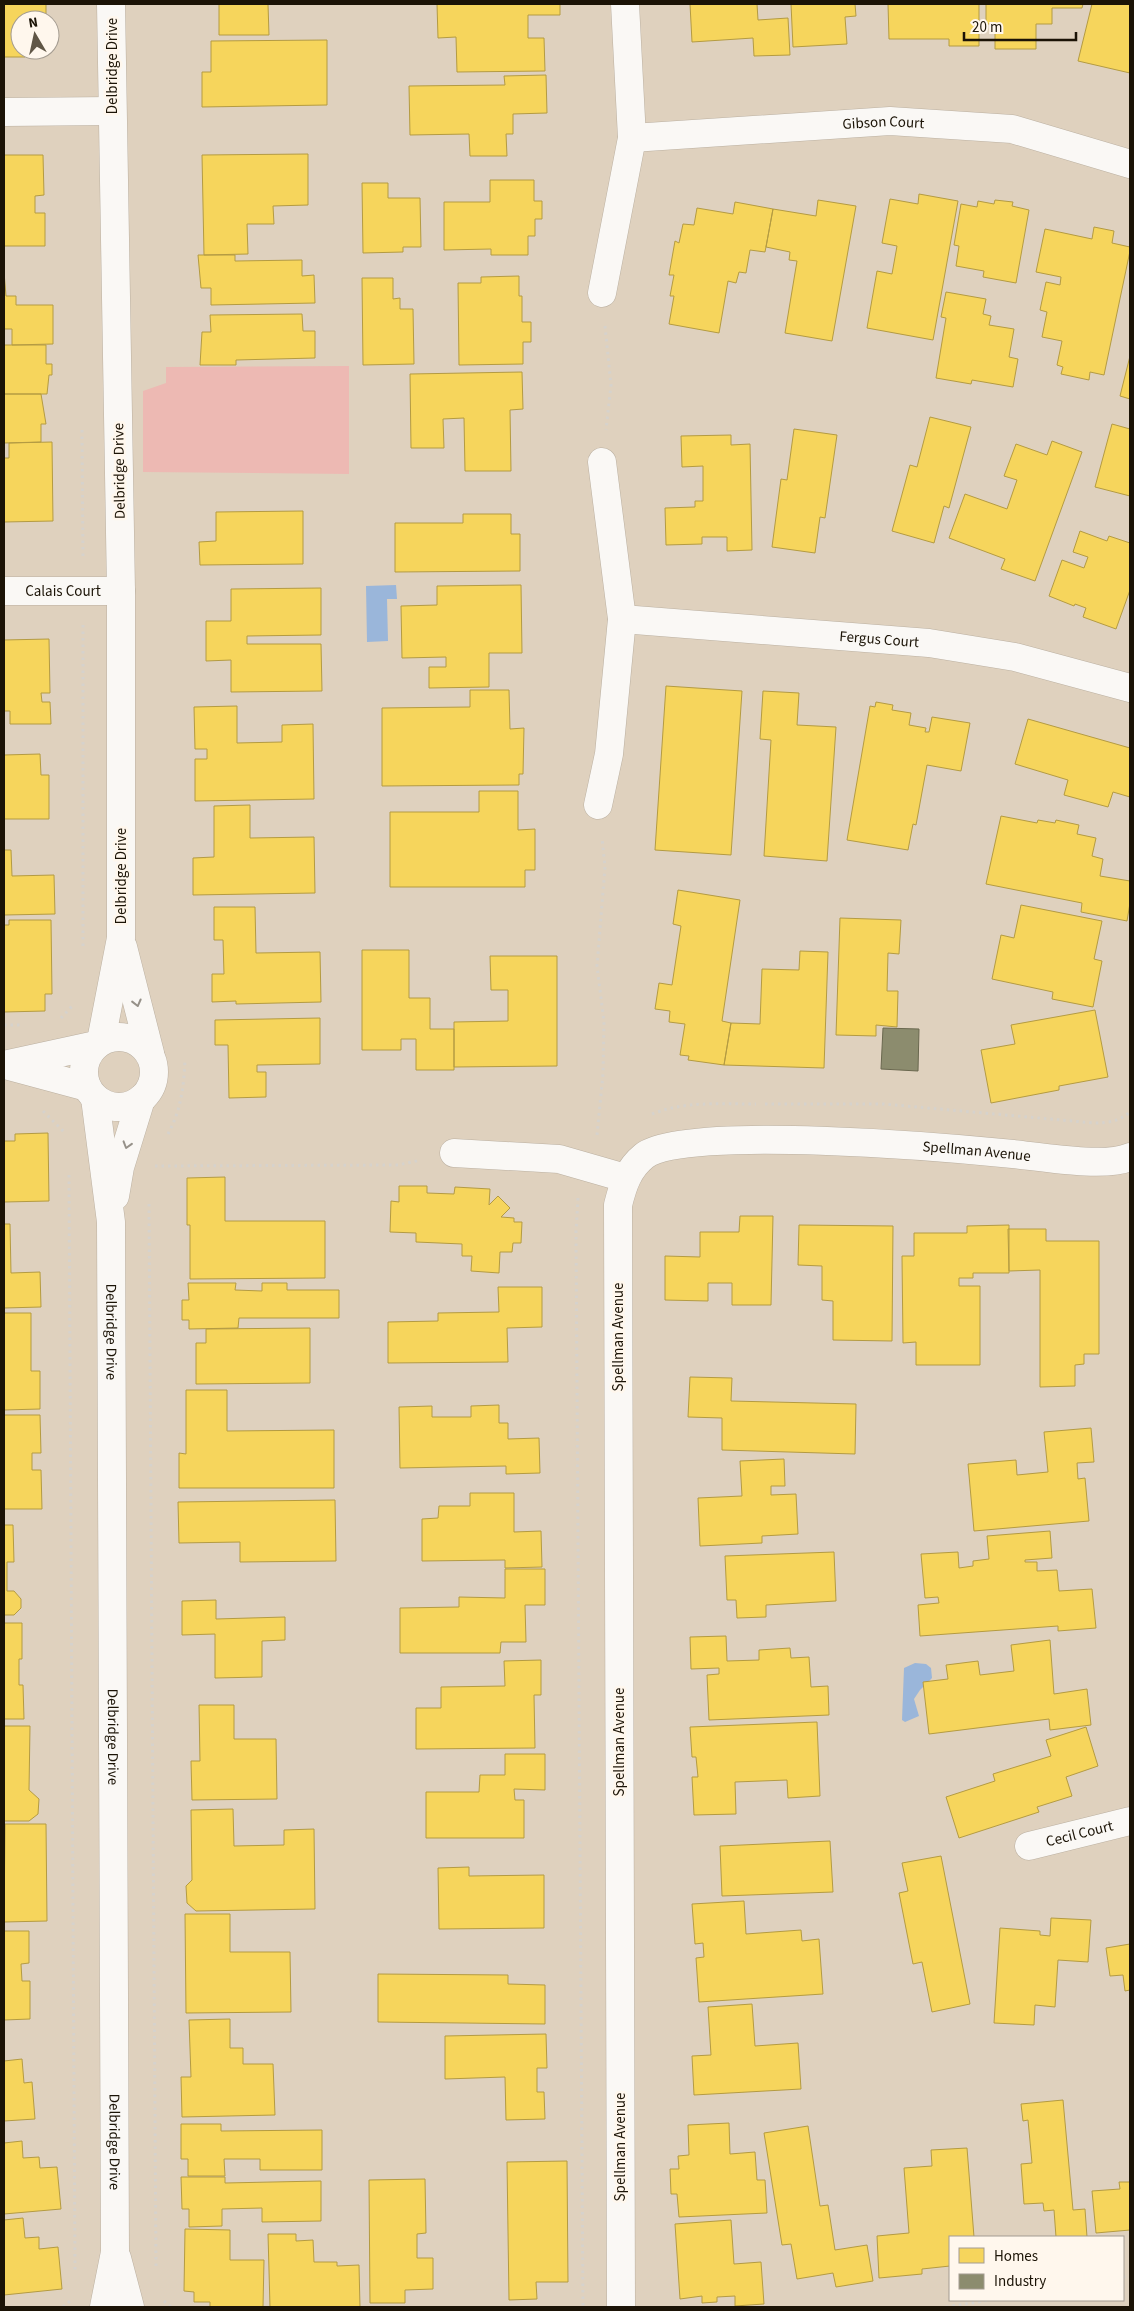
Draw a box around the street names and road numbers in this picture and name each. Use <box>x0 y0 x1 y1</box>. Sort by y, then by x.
street label: Delbridge Drive <box>102 18 123 114</box>
street label: Gibson Court <box>842 111 925 135</box>
street label: Delbridge Drive <box>108 423 131 519</box>
street label: Calais Court <box>25 581 101 602</box>
street label: Fergus Court <box>838 626 920 653</box>
street label: Delbridge Drive <box>111 828 132 924</box>
street label: Spellman Avenue <box>922 1136 1032 1167</box>
street label: Spellman Avenue <box>608 1283 629 1391</box>
street label: Delbridge Drive <box>100 1284 122 1380</box>
street label: Spellman Avenue <box>609 1688 630 1796</box>
street label: Delbridge Drive <box>102 1689 123 1785</box>
street label: Cecil Court <box>1044 1816 1115 1852</box>
street label: Spellman Avenue <box>610 2093 631 2201</box>
street label: Delbridge Drive <box>103 2094 125 2190</box>

